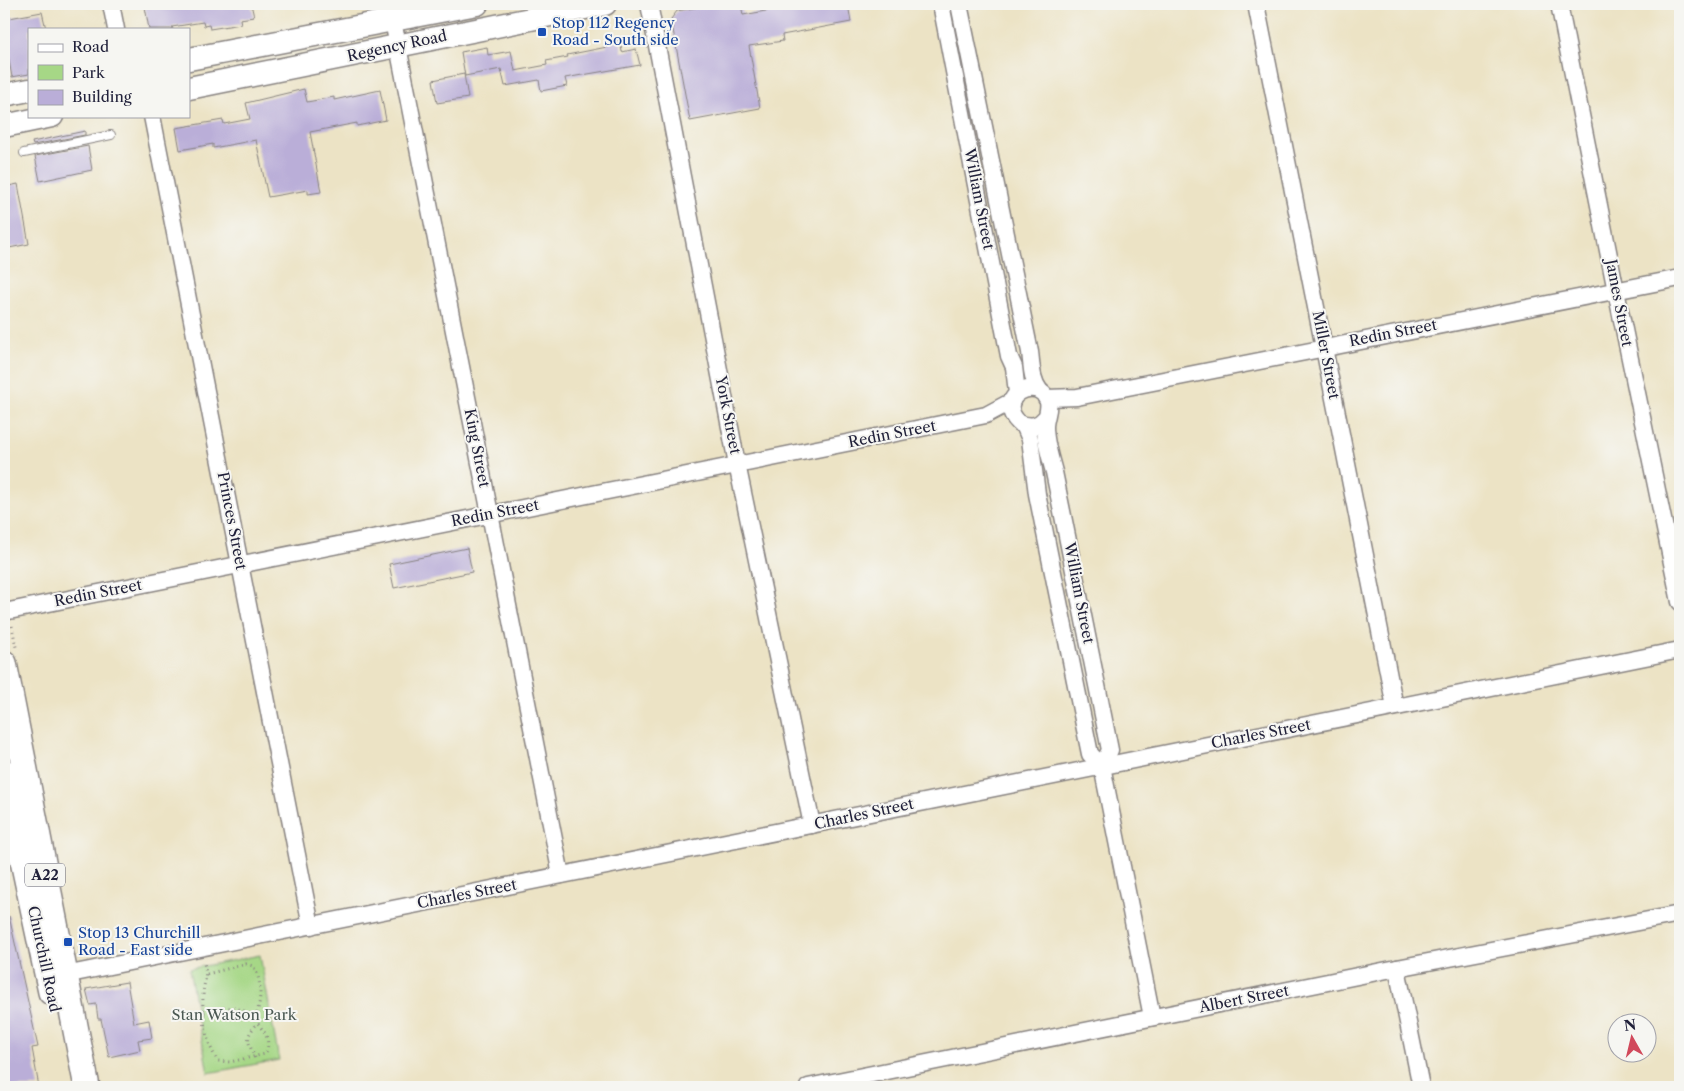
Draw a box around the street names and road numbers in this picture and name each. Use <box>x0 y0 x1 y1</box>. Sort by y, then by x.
street label: Regency Road <box>345 26 449 65</box>
street label: William Street <box>960 146 999 252</box>
street label: James Street <box>1601 256 1637 349</box>
street label: Miller Street <box>1309 309 1344 401</box>
street label: Redin Street <box>1347 315 1439 350</box>
street label: York Street <box>711 373 746 456</box>
street label: King Street <box>461 407 495 490</box>
street label: Redin Street <box>846 416 938 451</box>
street label: Princes Street <box>214 470 251 572</box>
street label: Redin Street <box>449 495 541 530</box>
street label: William Street <box>1060 540 1099 646</box>
street label: Redin Street <box>52 575 144 610</box>
street label: Charles Street <box>1209 714 1313 752</box>
street label: Charles Street <box>812 794 916 833</box>
road number: A22 <box>25 864 65 886</box>
street label: Charles Street <box>415 874 519 912</box>
street label: Churchill Road <box>24 904 65 1014</box>
street label: Albert Street <box>1196 980 1291 1017</box>

